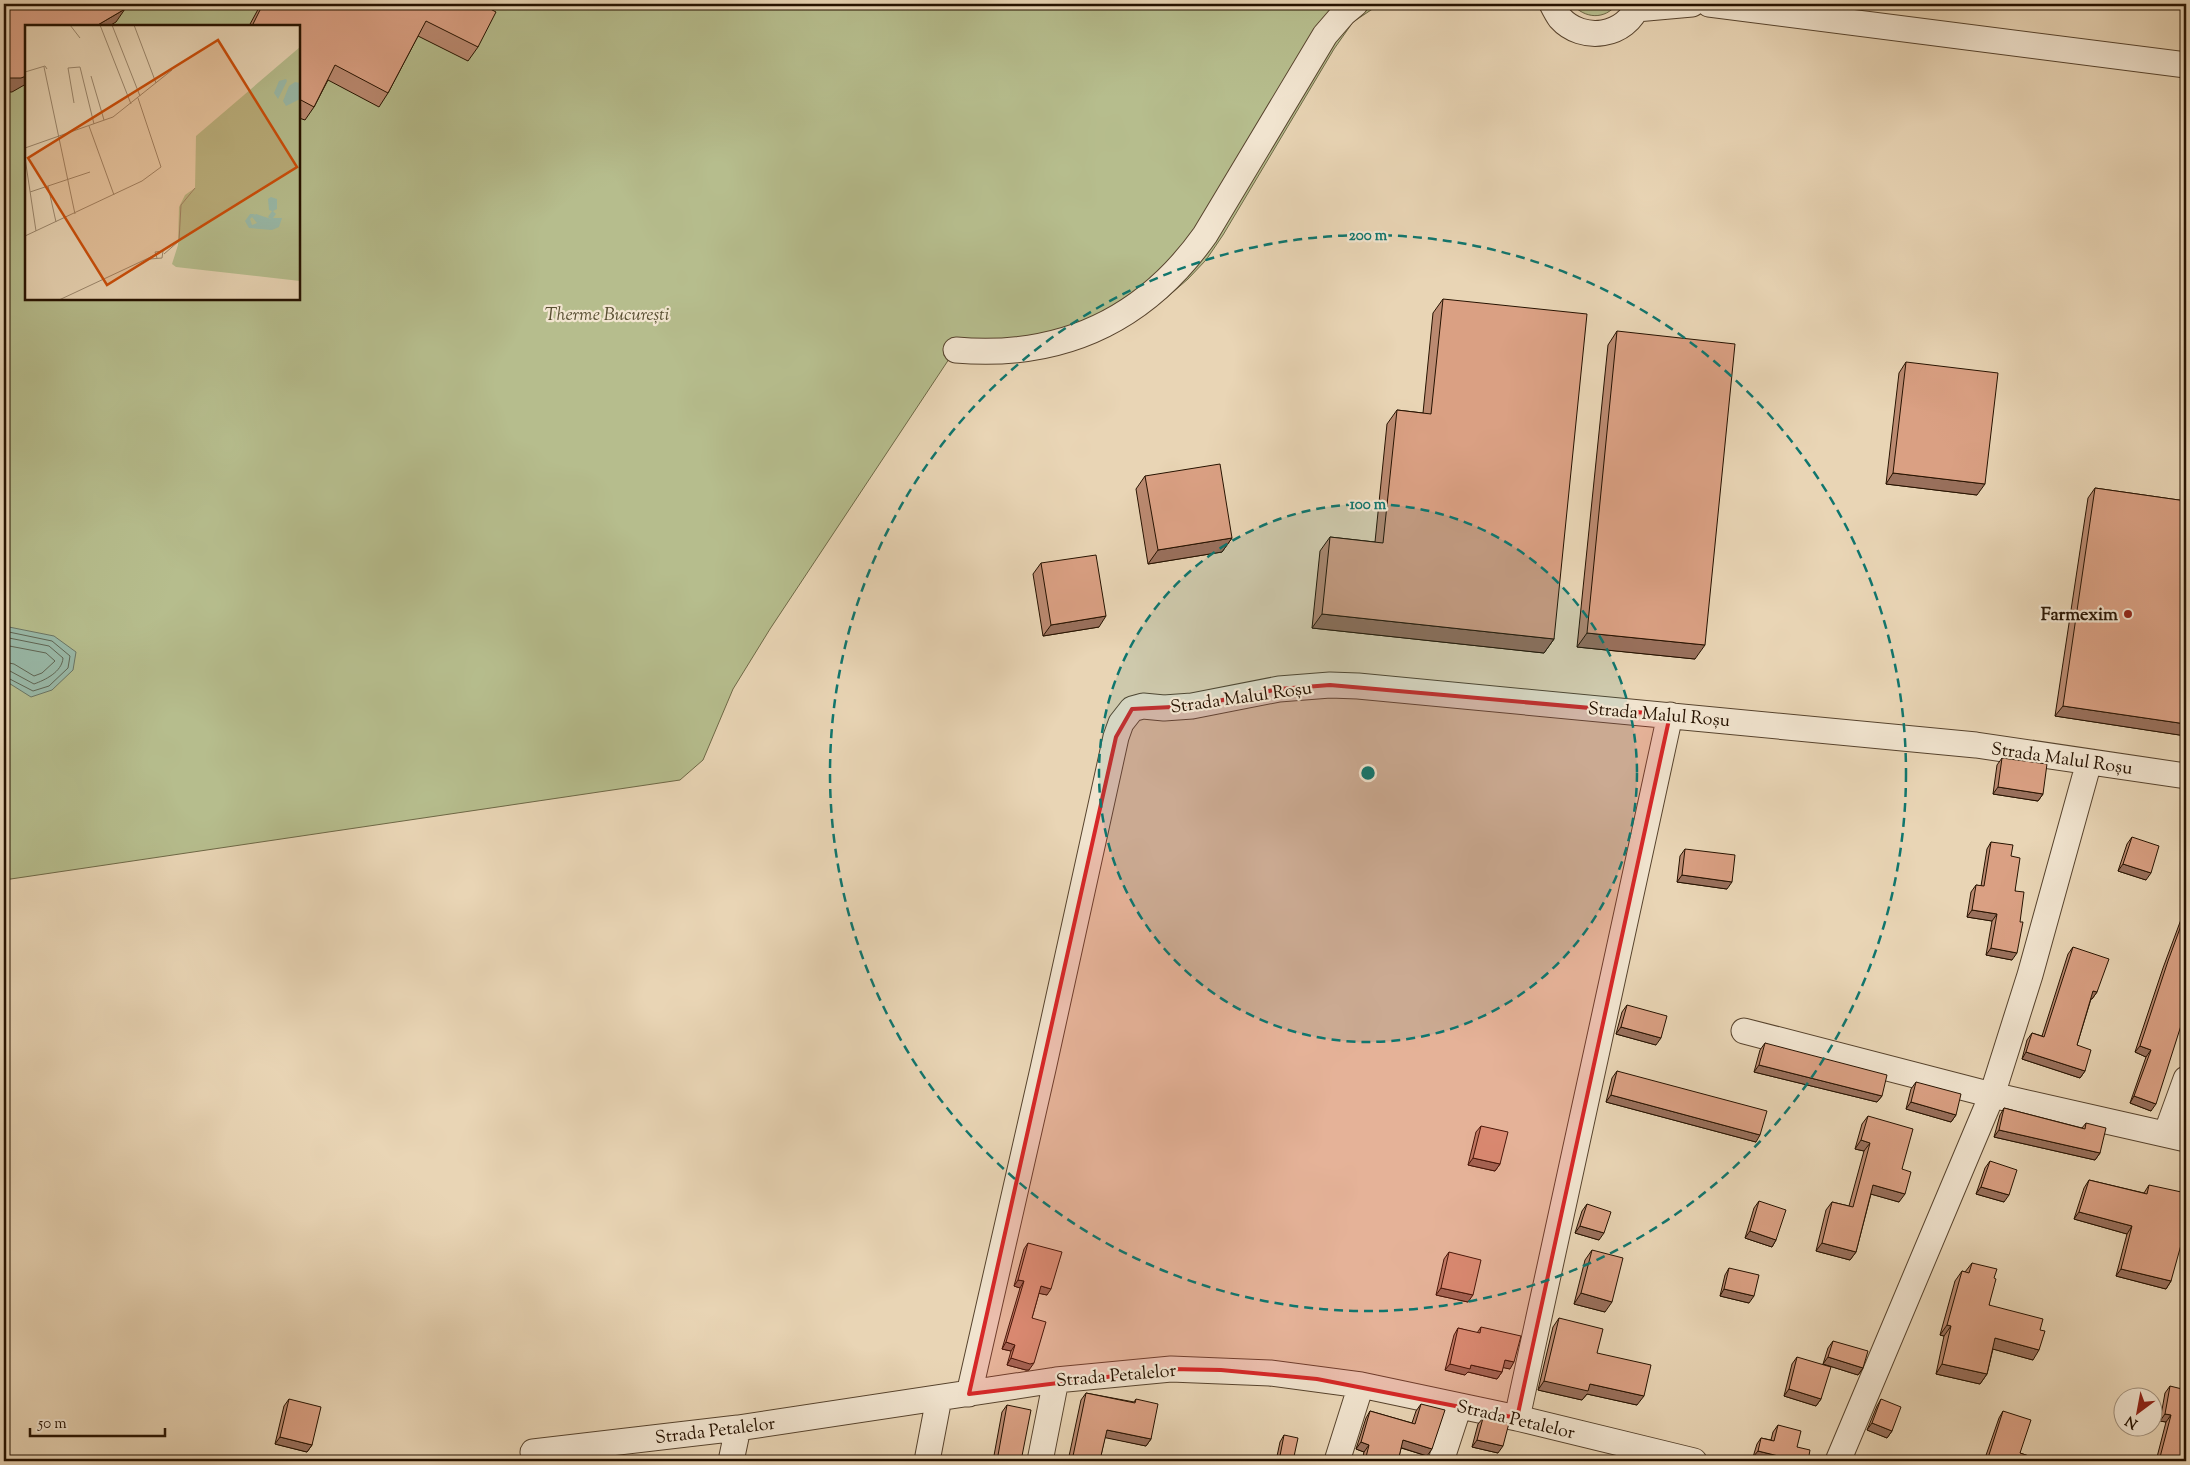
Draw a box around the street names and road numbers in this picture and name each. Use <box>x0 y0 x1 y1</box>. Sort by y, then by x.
street label: Strada Malul Roșu <box>1169 676 1314 722</box>
street label: Strada Malul Roșu <box>1587 697 1731 735</box>
street label: Strada Malul Roșu <box>1989 737 2134 783</box>
street label: Strada Petalelor <box>1055 1359 1178 1395</box>
street label: Strada Petalelor <box>1454 1395 1578 1447</box>
street label: Strada Petalelor <box>654 1412 777 1452</box>

